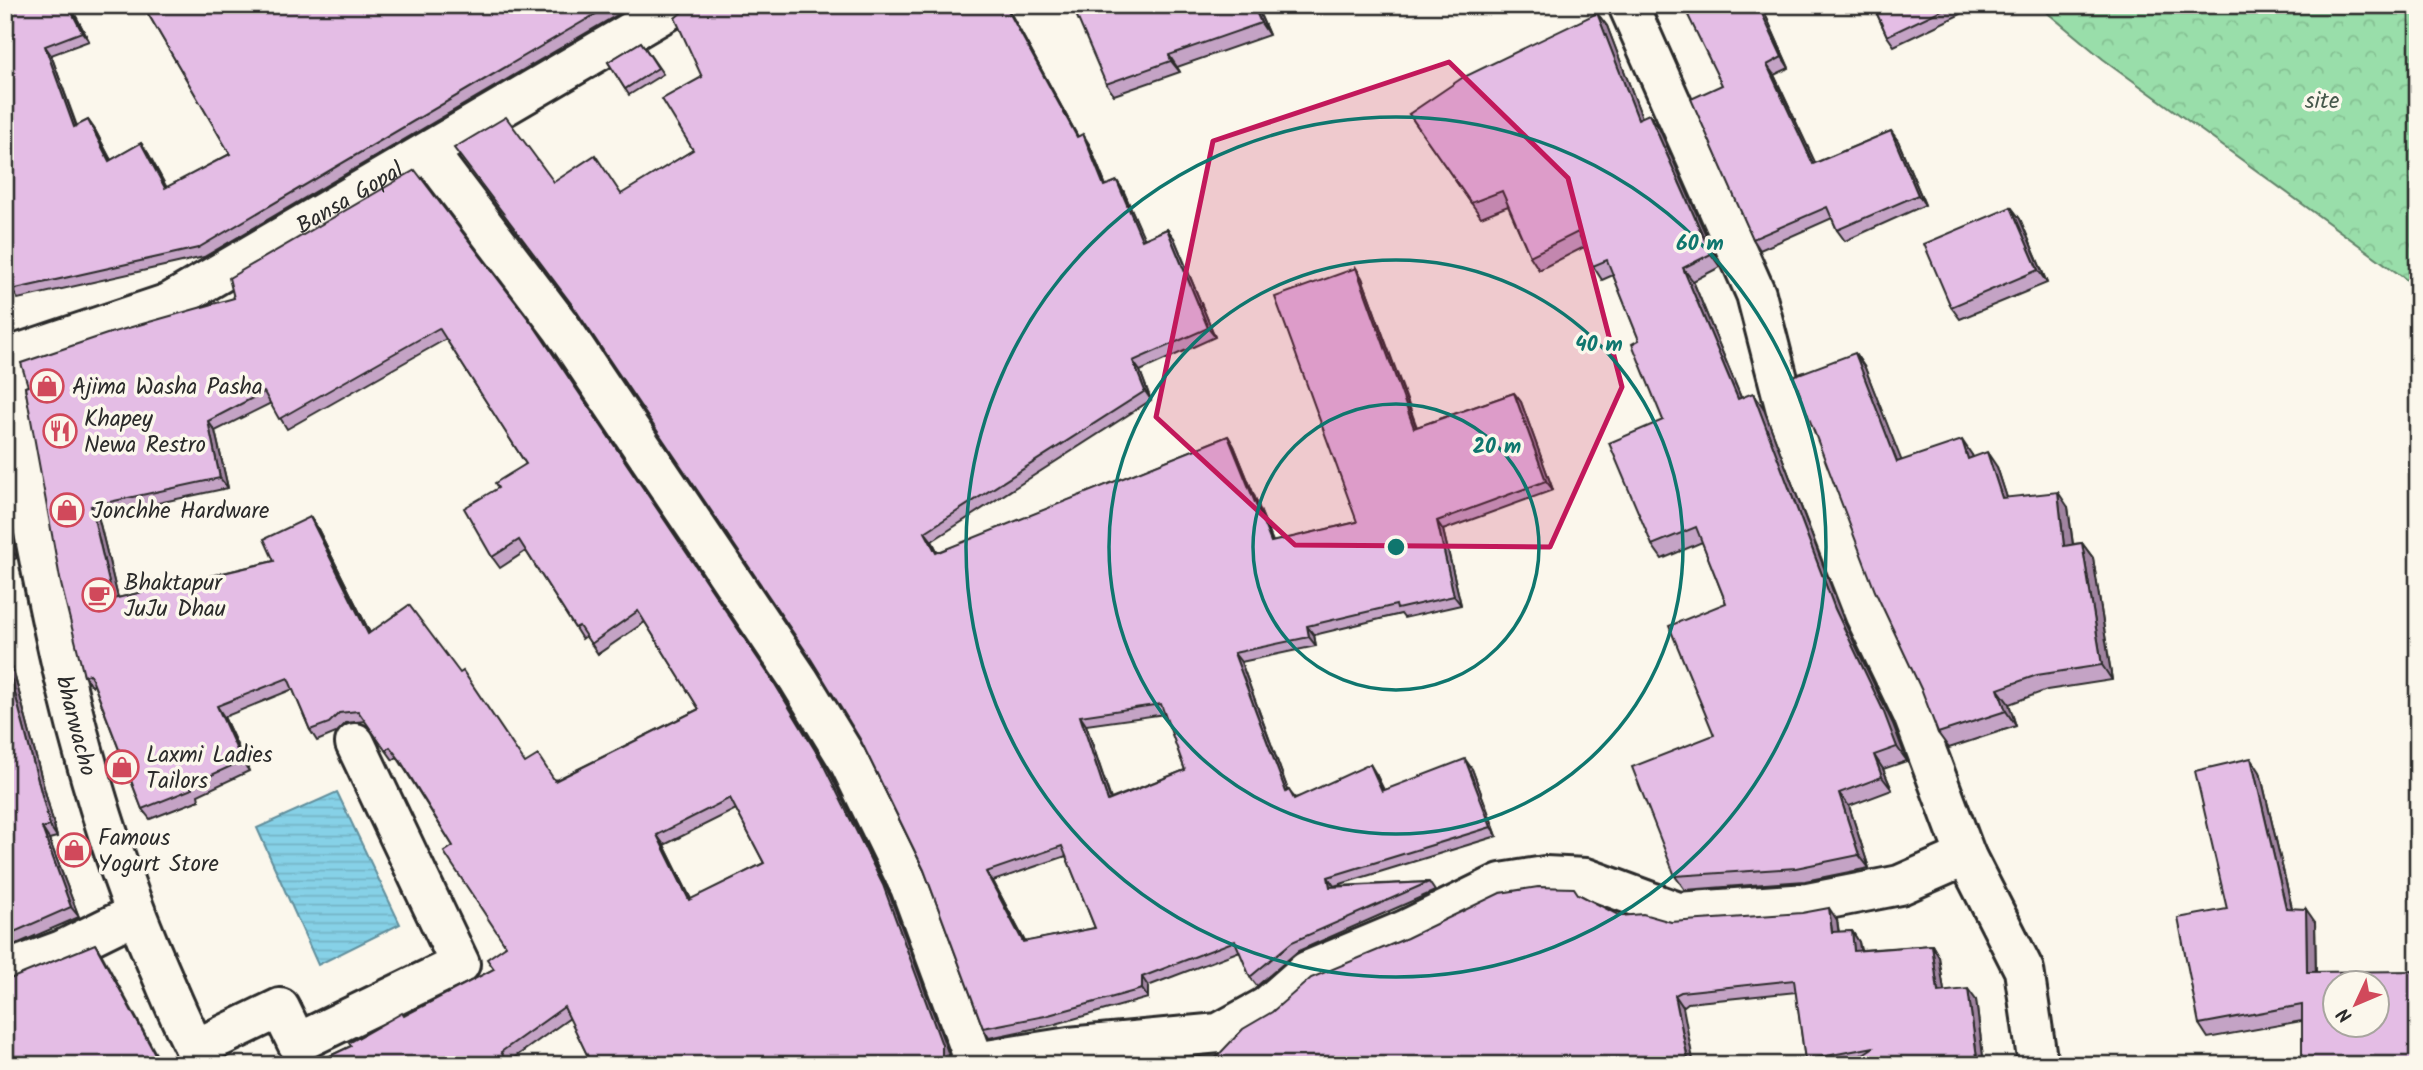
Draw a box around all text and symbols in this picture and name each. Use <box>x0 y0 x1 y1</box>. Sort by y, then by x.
park label: site <box>2305 84 2339 120</box>
street label: Bansa Gopal <box>290 153 411 245</box>
text: 60 m <box>1676 228 1724 261</box>
text: 40 m <box>1575 329 1623 362</box>
shop icon: Ajima Washa Pasha <box>28 367 66 405</box>
place label: Ajima Washa Pasha <box>72 370 263 406</box>
place label: Khapey Newa Restro <box>84 402 206 464</box>
restaurant icon: Khapey Newa Restro <box>41 412 79 450</box>
text: 20 m <box>1473 431 1521 464</box>
shop icon: Jonchhe Hardware <box>48 491 86 529</box>
place label: Jonchhe Hardware <box>92 494 269 530</box>
centre of rings <box>1384 535 1408 559</box>
place label: Bhaktapur JuJu Dhau <box>124 566 226 628</box>
cafe icon: Bhaktapur JuJu Dhau <box>80 576 118 614</box>
street label: bharwacho <box>45 673 105 781</box>
place label: Laxmi Ladies Tailors <box>146 738 273 800</box>
shop icon: Laxmi Ladies Tailors <box>103 748 141 786</box>
place label: Famous Yogurt Store <box>98 821 219 883</box>
shop icon: Famous Yogurt Store <box>55 831 93 869</box>
north arrow <box>2322 968 2392 1038</box>
text: N <box>2330 1000 2360 1029</box>

